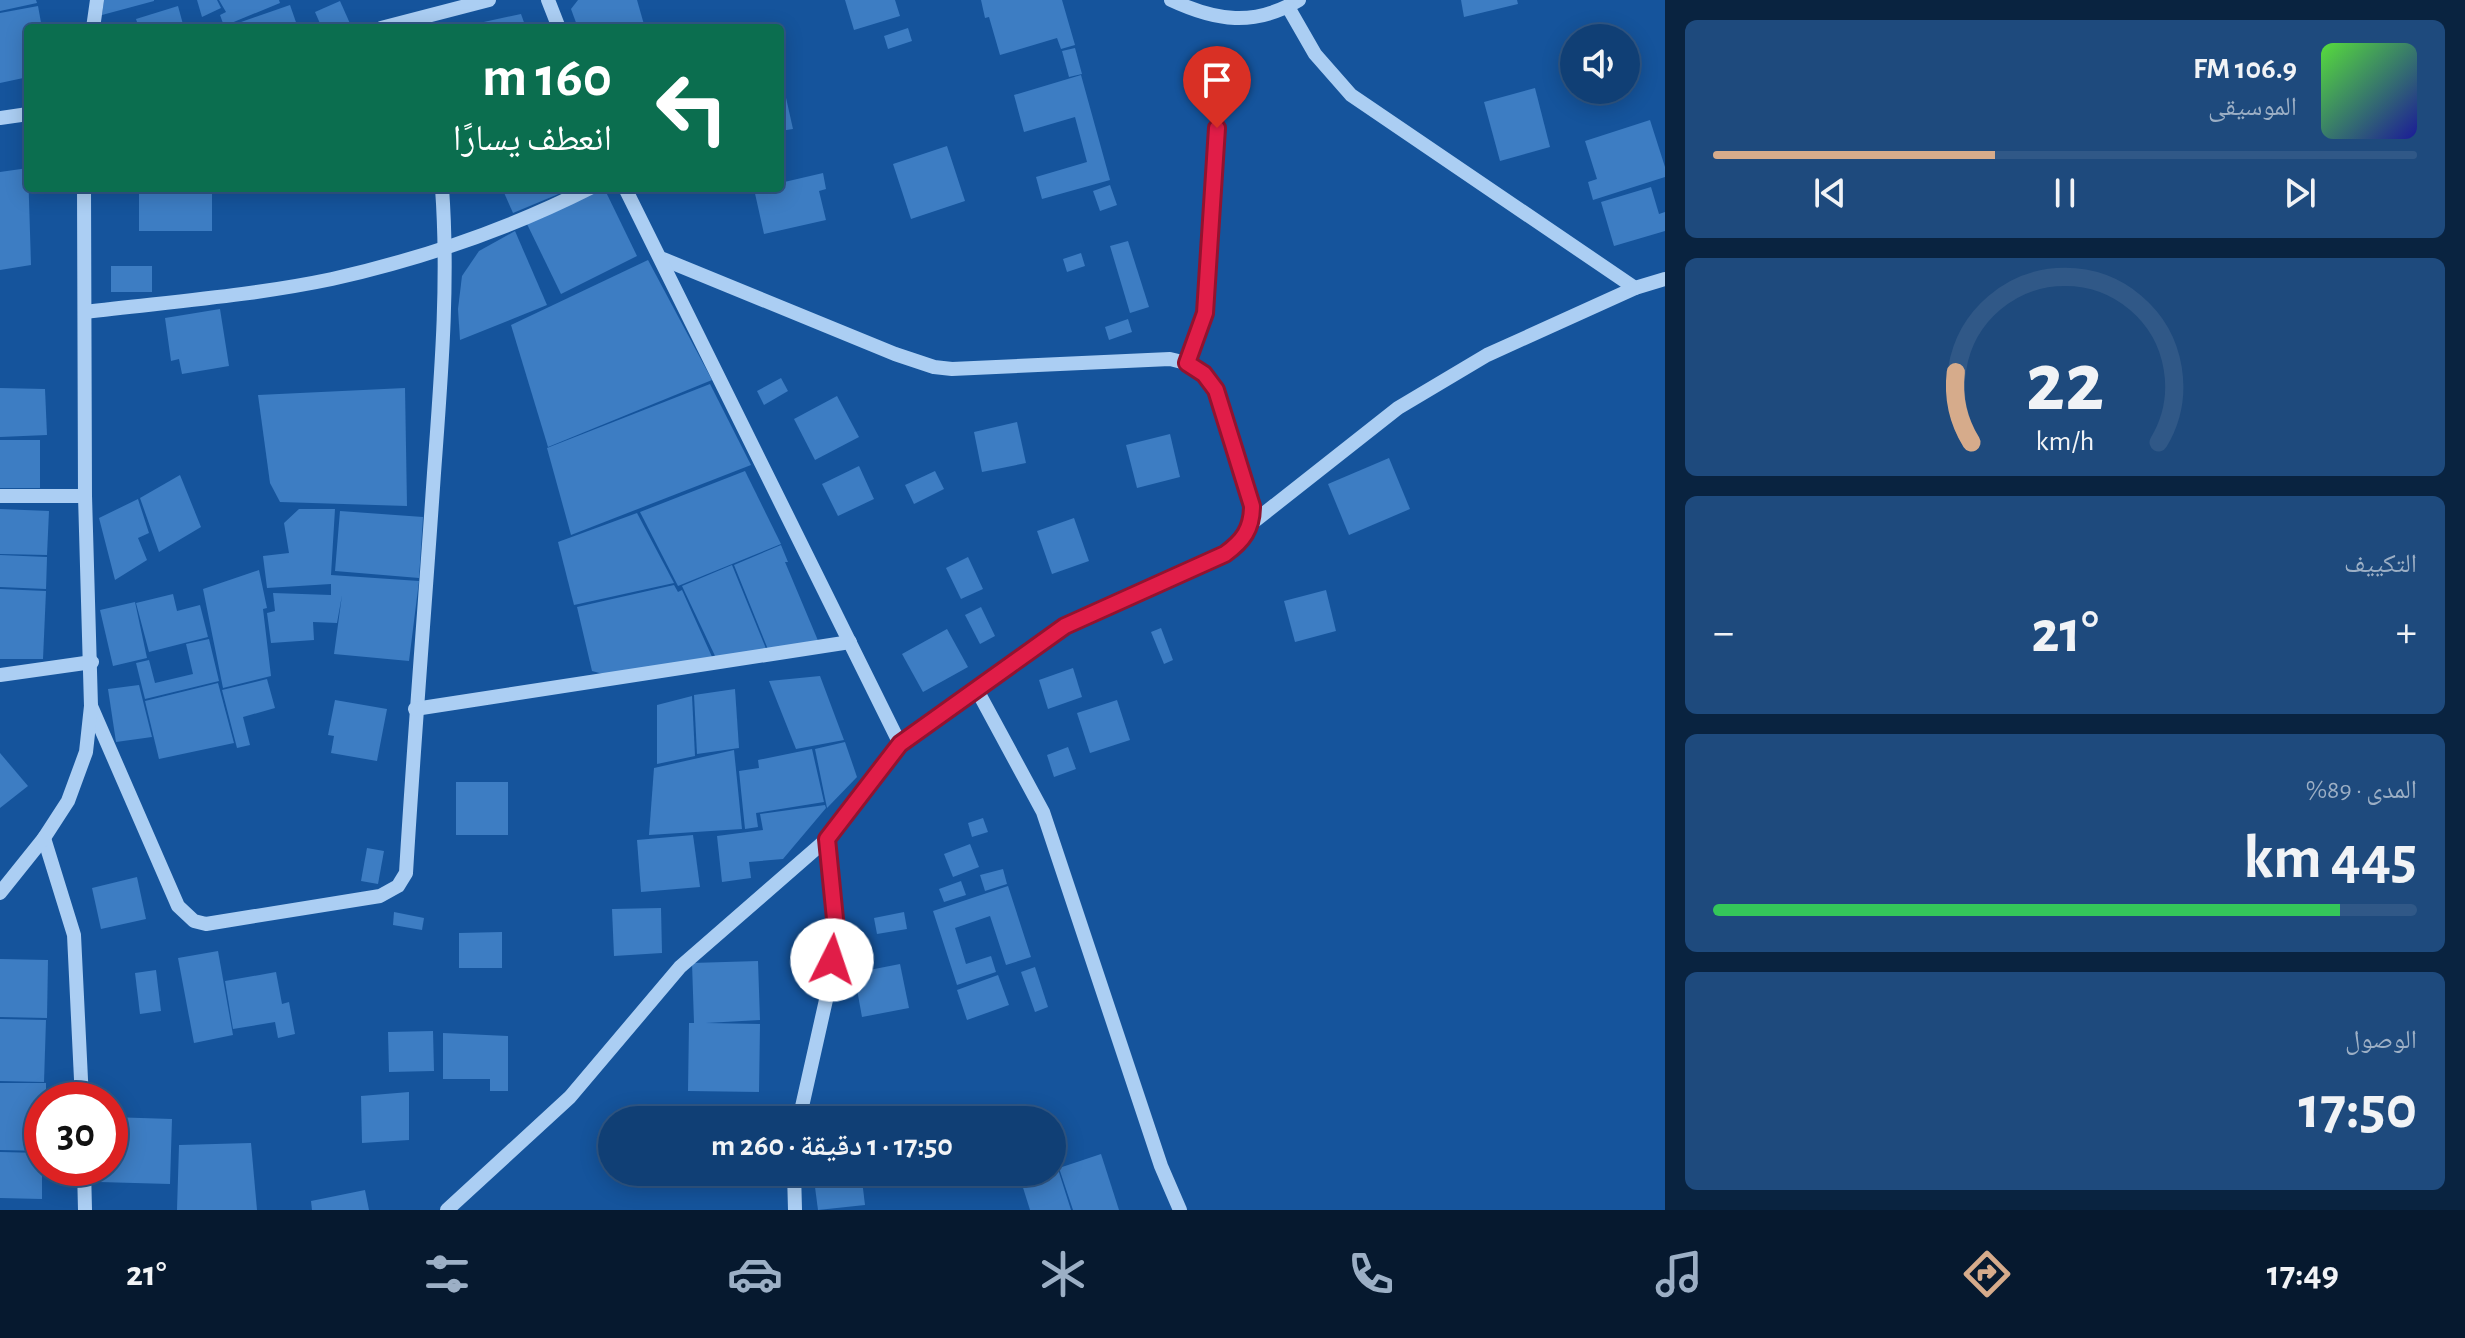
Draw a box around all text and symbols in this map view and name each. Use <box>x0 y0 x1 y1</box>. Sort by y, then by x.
map controls <box>1560 24 1640 104</box>
button: sound <box>1560 24 1640 104</box>
pin <box>1183 46 1251 128</box>
text: 160 m <box>482 50 612 106</box>
text: 106.9 FM <box>2193 54 2297 84</box>
icon: left <box>640 56 744 160</box>
icon: arrive <box>1195 58 1239 102</box>
text: الموسيقى <box>2208 94 2297 120</box>
text: انعطف يسارًا <box>453 121 612 157</box>
icon: previous <box>1808 171 1852 215</box>
icon: pause <box>2043 171 2087 215</box>
icon: next <box>2278 171 2322 215</box>
text: 22 <box>2026 342 2104 426</box>
text: km/h <box>2036 427 2094 456</box>
text: التكييف <box>2344 551 2417 577</box>
text: 21° <box>2031 603 2099 663</box>
text: − <box>1713 611 1734 655</box>
text: + <box>2396 611 2417 655</box>
text: المدى · 89% <box>2306 777 2417 803</box>
text: 445 km <box>2244 829 2417 889</box>
position arrow <box>790 918 874 1002</box>
text: الوصول <box>2345 1027 2417 1053</box>
text: 17:50 <box>2299 1079 2417 1139</box>
speed limit sign: 30 <box>24 1082 128 1186</box>
text: 17:50 · 1 دقيقة · 260 m <box>711 1131 953 1161</box>
icon: filters <box>419 1246 475 1302</box>
icon: car <box>727 1246 783 1302</box>
icon: climate <box>1035 1246 1091 1302</box>
icon: phone <box>1343 1246 1399 1302</box>
icon: music <box>1651 1246 1707 1302</box>
icon: directions <box>1959 1246 2015 1302</box>
text: 21° <box>126 1256 167 1292</box>
text: 17:49 <box>2267 1256 2339 1292</box>

